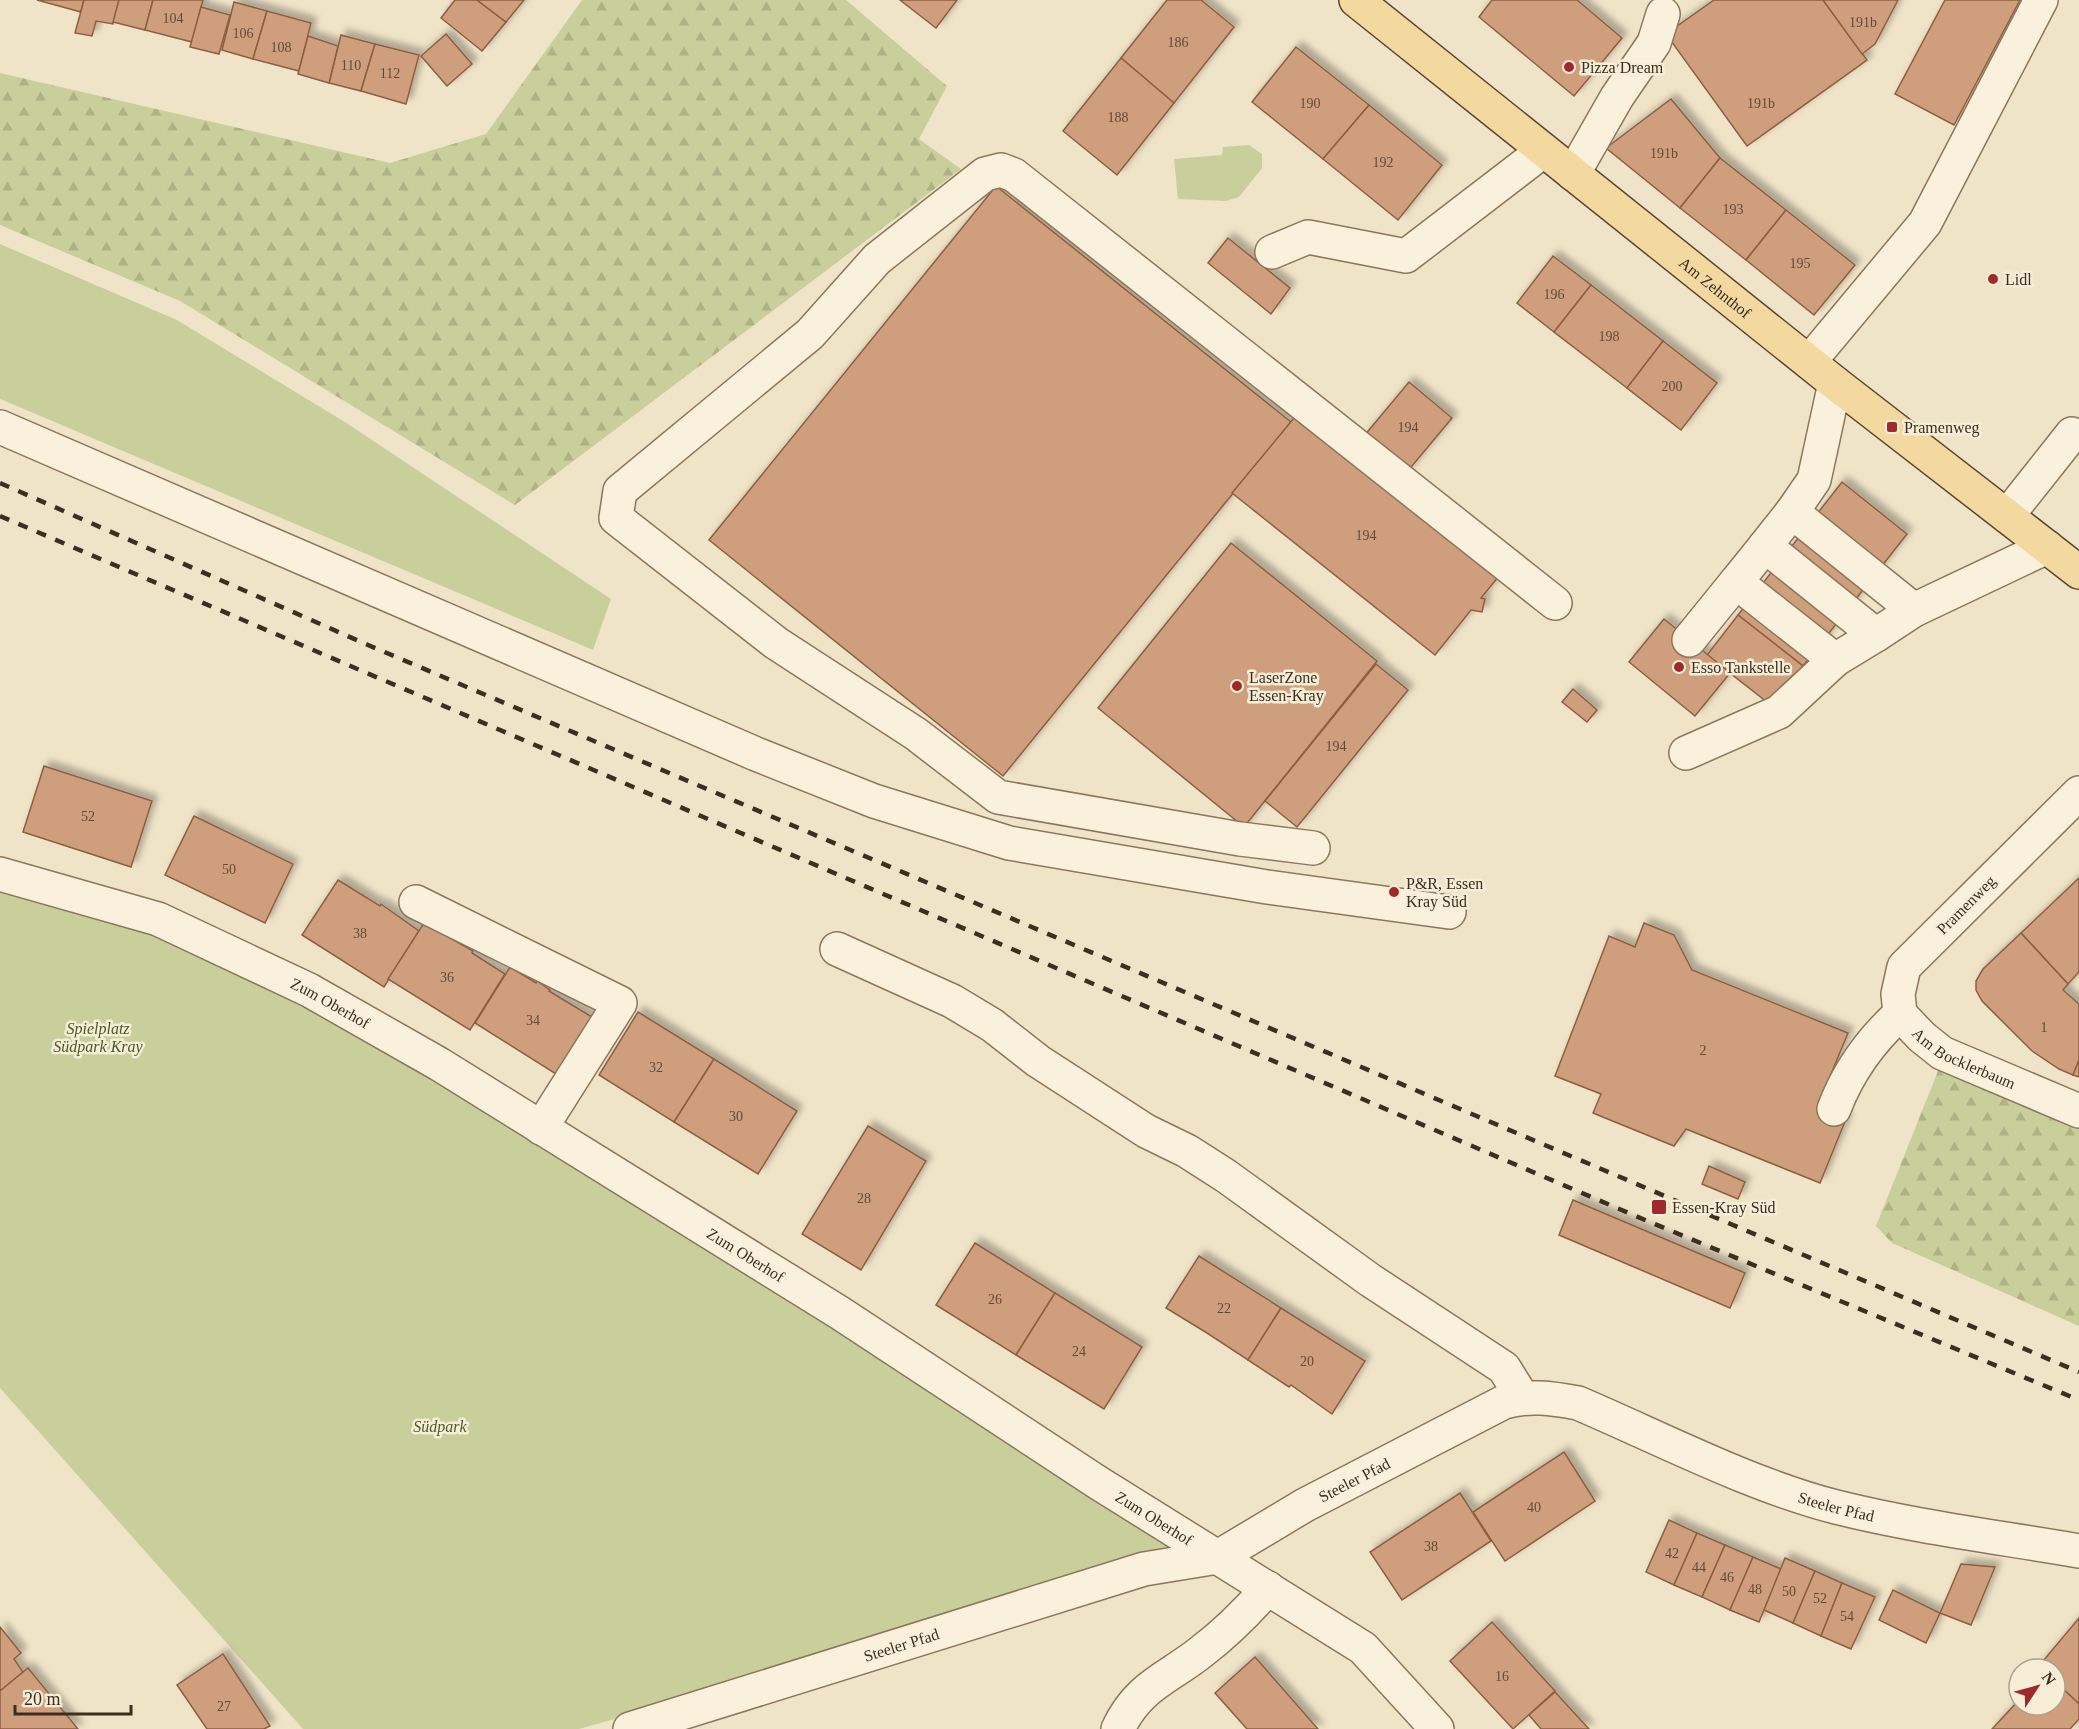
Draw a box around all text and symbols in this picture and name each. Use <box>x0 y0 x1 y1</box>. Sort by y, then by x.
house number: 104 <box>163 11 184 26</box>
house number: 191b <box>1849 15 1877 30</box>
house number: 106 <box>233 26 254 41</box>
house number: 186 <box>1168 35 1189 50</box>
house number: 108 <box>271 40 292 55</box>
house number: 110 <box>341 58 361 73</box>
place label: Pizza Dream <box>1581 59 1664 76</box>
marker: Pizza Dream <box>1562 60 1576 74</box>
house number: 112 <box>380 66 400 81</box>
house number: 190 <box>1300 96 1321 111</box>
house number: 191b <box>1747 96 1775 111</box>
house number: 188 <box>1108 110 1129 125</box>
house number: 191b <box>1650 146 1678 161</box>
house number: 192 <box>1373 155 1394 170</box>
house number: 193 <box>1723 202 1744 217</box>
street label: Am Zehnthof <box>1676 254 1755 321</box>
house number: 195 <box>1790 256 1811 271</box>
place label: Lidl <box>2005 271 2032 288</box>
marker: Lidl <box>1986 272 2000 286</box>
house number: 196 <box>1544 287 1565 302</box>
house number: 198 <box>1599 329 1620 344</box>
house number: 200 <box>1662 379 1683 394</box>
place label: Pramenweg <box>1904 419 1980 437</box>
house number: 194 <box>1398 420 1419 435</box>
marker: Pramenweg <box>1885 420 1899 434</box>
house number: 194 <box>1356 528 1377 543</box>
place label: Esso Tankstelle <box>1691 659 1790 676</box>
marker: Esso Tankstelle <box>1672 660 1686 674</box>
place label: LaserZone Essen-Kray <box>1249 669 1324 705</box>
marker: LaserZone Essen-Kray <box>1230 679 1244 693</box>
house number: 194 <box>1326 739 1347 754</box>
house number: 52 <box>81 809 95 824</box>
house number: 50 <box>222 862 236 877</box>
street label: Pramenweg <box>1933 872 1999 938</box>
place label: P&R, Essen Kray Süd <box>1406 875 1483 911</box>
marker: P&R, Essen Kray Süd <box>1387 885 1401 899</box>
house number: 38 <box>353 926 367 941</box>
house number: 36 <box>440 970 454 985</box>
street label: Zum Oberhof <box>288 974 373 1032</box>
house number: 34 <box>526 1013 540 1028</box>
park label: Spielplatz Südpark Kray <box>53 1020 144 1056</box>
house number: 1 <box>2041 1020 2048 1035</box>
street label: Am Bocklerbaum <box>1909 1024 2019 1092</box>
house number: 2 <box>1700 1043 1707 1058</box>
house number: 32 <box>649 1060 663 1075</box>
house number: 30 <box>729 1109 743 1124</box>
house number: 28 <box>857 1191 871 1206</box>
marker: Essen-Kray Süd <box>1650 1198 1668 1216</box>
place label: Essen-Kray Süd <box>1672 1199 1776 1217</box>
street label: Zum Oberhof <box>704 1224 788 1285</box>
house number: 26 <box>988 1292 1002 1307</box>
house number: 22 <box>1217 1301 1231 1316</box>
house number: 24 <box>1072 1344 1086 1359</box>
house number: 20 <box>1300 1354 1314 1369</box>
park label: Südpark <box>413 1418 468 1436</box>
street label: Steeler Pfad <box>1316 1454 1393 1505</box>
street label: Zum Oberhof <box>1113 1487 1197 1549</box>
street label: Steeler Pfad <box>1796 1488 1876 1524</box>
house number: 40 <box>1527 1500 1541 1515</box>
house number: 38 <box>1424 1539 1438 1554</box>
house number: 42 <box>1665 1546 1679 1561</box>
house number: 44 <box>1692 1560 1706 1575</box>
house number: 46 <box>1720 1570 1734 1585</box>
house number: 48 <box>1748 1582 1762 1597</box>
house number: 50 <box>1782 1584 1796 1599</box>
house number: 52 <box>1813 1591 1827 1606</box>
house number: 54 <box>1840 1609 1854 1624</box>
street label: Steeler Pfad <box>861 1625 941 1664</box>
north arrow <box>2007 1657 2067 1717</box>
house number: 16 <box>1495 1669 1509 1684</box>
text: N <box>2038 1669 2059 1689</box>
scale bar <box>15 1678 130 1716</box>
text: 20 m <box>24 1689 61 1709</box>
house number: 27 <box>217 1699 231 1714</box>

